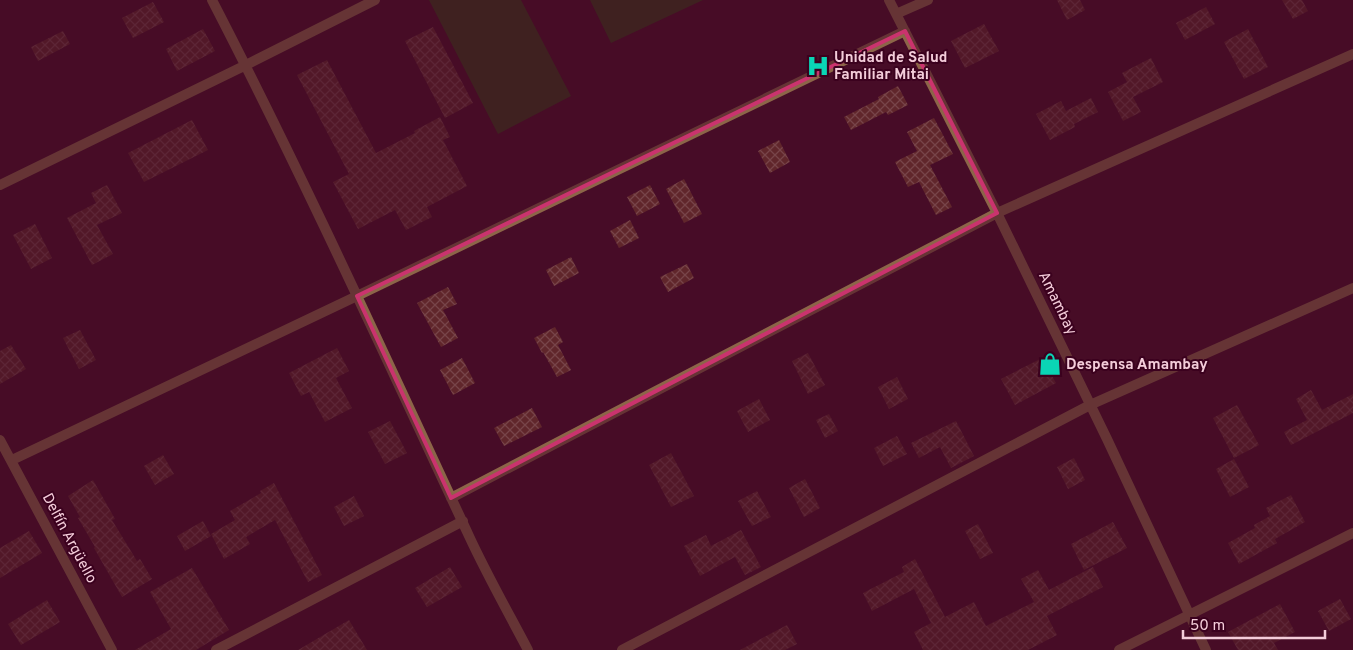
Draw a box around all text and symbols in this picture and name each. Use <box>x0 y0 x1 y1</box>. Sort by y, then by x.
place label: Unidad de Salud Familiar Mitai <box>834 49 947 85</box>
hospital icon: Unidad de Salud Familiar Mitai <box>805 53 831 79</box>
street label: Amambay <box>1033 269 1080 339</box>
shop icon: Despensa Amambay <box>1037 351 1063 377</box>
place label: Despensa Amambay <box>1066 356 1208 375</box>
street label: Delfín Argüello <box>37 490 100 587</box>
scale bar <box>1183 608 1326 640</box>
text: 50 m <box>1190 617 1225 636</box>

